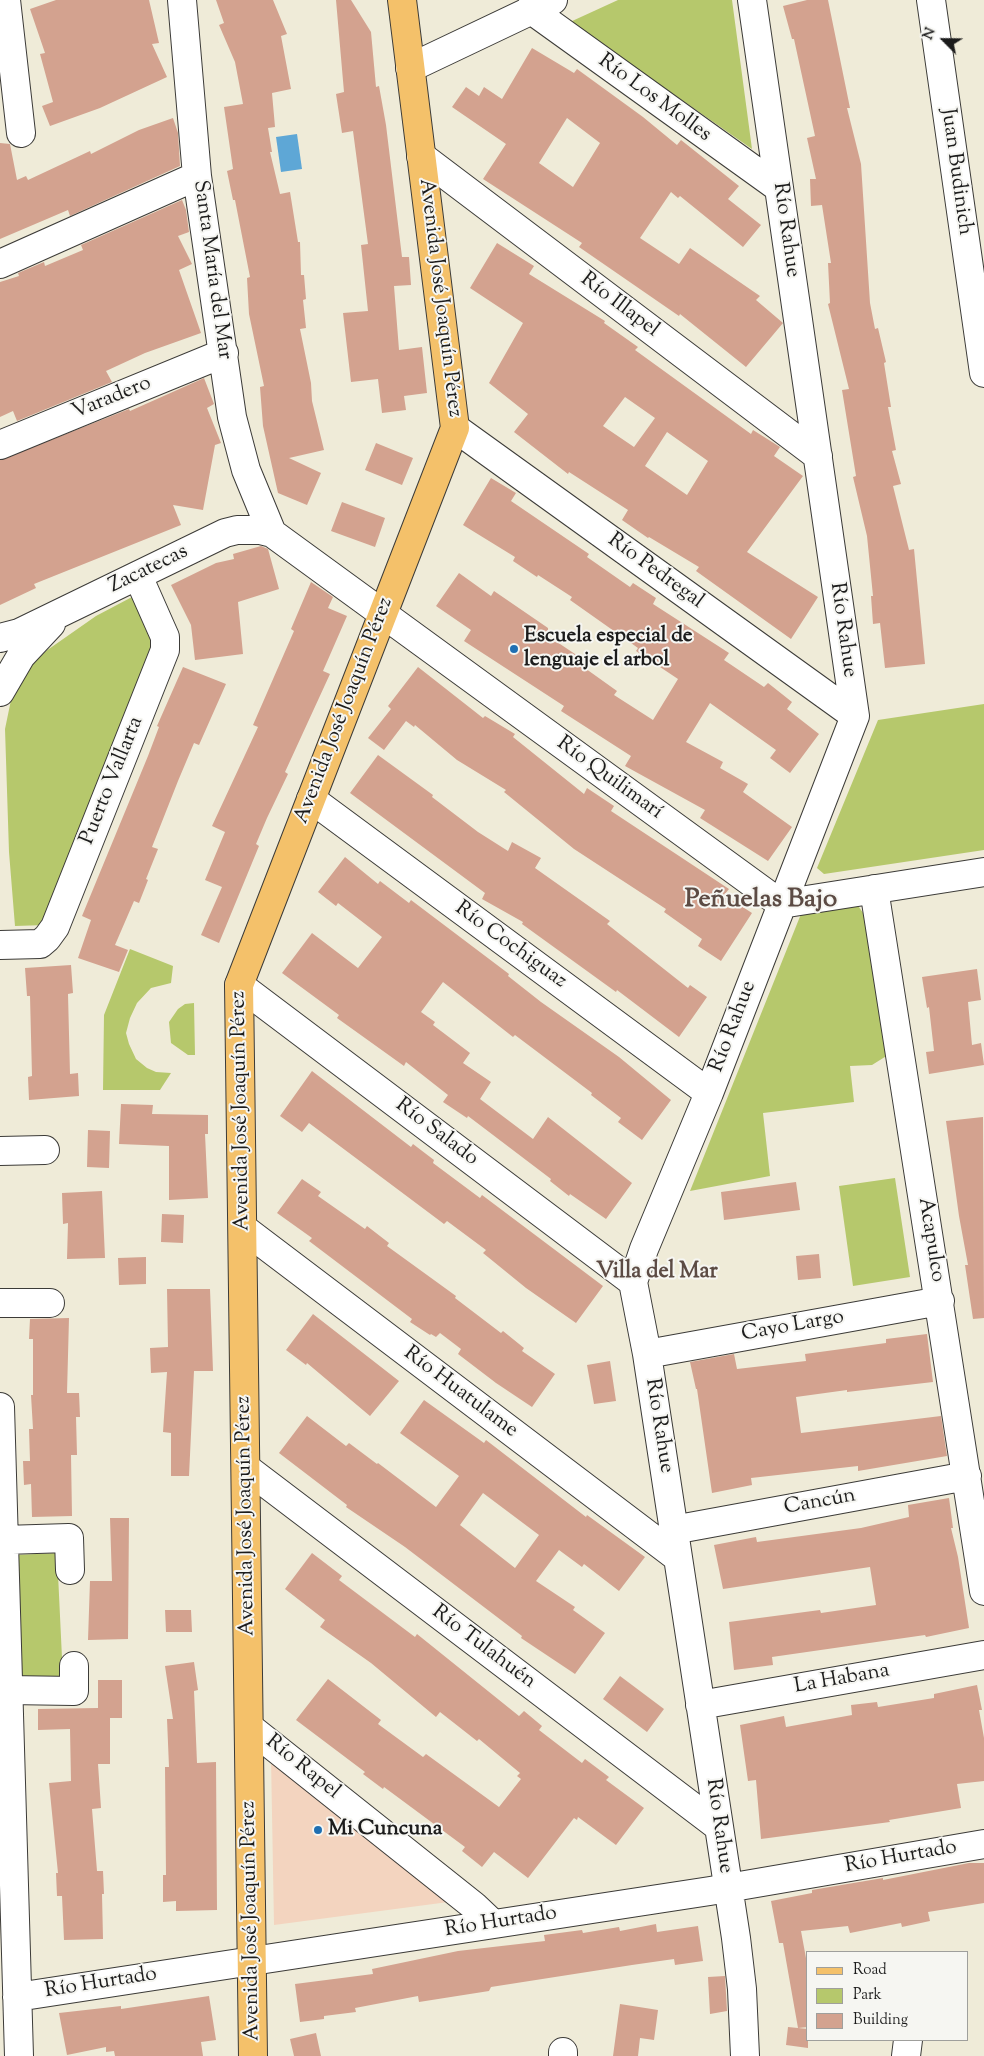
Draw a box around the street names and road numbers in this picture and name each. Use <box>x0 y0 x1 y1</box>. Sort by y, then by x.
street label: Río Los Molles <box>593 50 715 148</box>
street label: Juan Budinich <box>934 107 976 237</box>
street label: Avenida José Joaquín Pérez <box>412 177 466 419</box>
street label: Santa María del Mar <box>186 179 236 361</box>
street label: Río Rahue <box>766 181 804 279</box>
street label: Río Illapel <box>575 268 663 344</box>
street label: Varadero <box>69 372 155 426</box>
street label: Río Pedregal <box>602 529 708 615</box>
street label: Zacatecas <box>105 540 193 600</box>
street label: Río Rahue <box>823 581 861 679</box>
street label: Avenida José Joaquín Pérez <box>290 594 400 828</box>
street label: Puerto Vallarta <box>76 713 150 849</box>
street label: Río Quilimarí <box>551 732 667 826</box>
street label: Río Cochiguaz <box>449 897 571 995</box>
street label: Río Rahue <box>705 978 763 1076</box>
street label: Avenida José Joaquín Pérez <box>227 991 257 1231</box>
street label: Río Salado <box>389 1094 483 1172</box>
street label: Acapulco <box>911 1196 949 1284</box>
street label: Cayo Largo <box>740 1306 846 1348</box>
street label: Río Huatulame <box>398 1342 522 1444</box>
street label: Río Rahue <box>638 1377 678 1475</box>
street label: Avenida José Joaquín Pérez <box>232 1396 262 1636</box>
street label: Cancún <box>782 1484 858 1522</box>
street label: Río Tulahuén <box>426 1601 540 1695</box>
street label: La Habana <box>792 1659 892 1701</box>
street label: Río Rapel <box>260 1730 344 1806</box>
street label: Río Rahue <box>699 1777 737 1875</box>
street label: Avenida José Joaquín Pérez <box>237 1801 267 2041</box>
street label: Río Hurtado <box>843 1836 959 1880</box>
street label: Río Hurtado <box>443 1902 559 1944</box>
street label: Río Hurtado <box>43 1963 159 2005</box>

